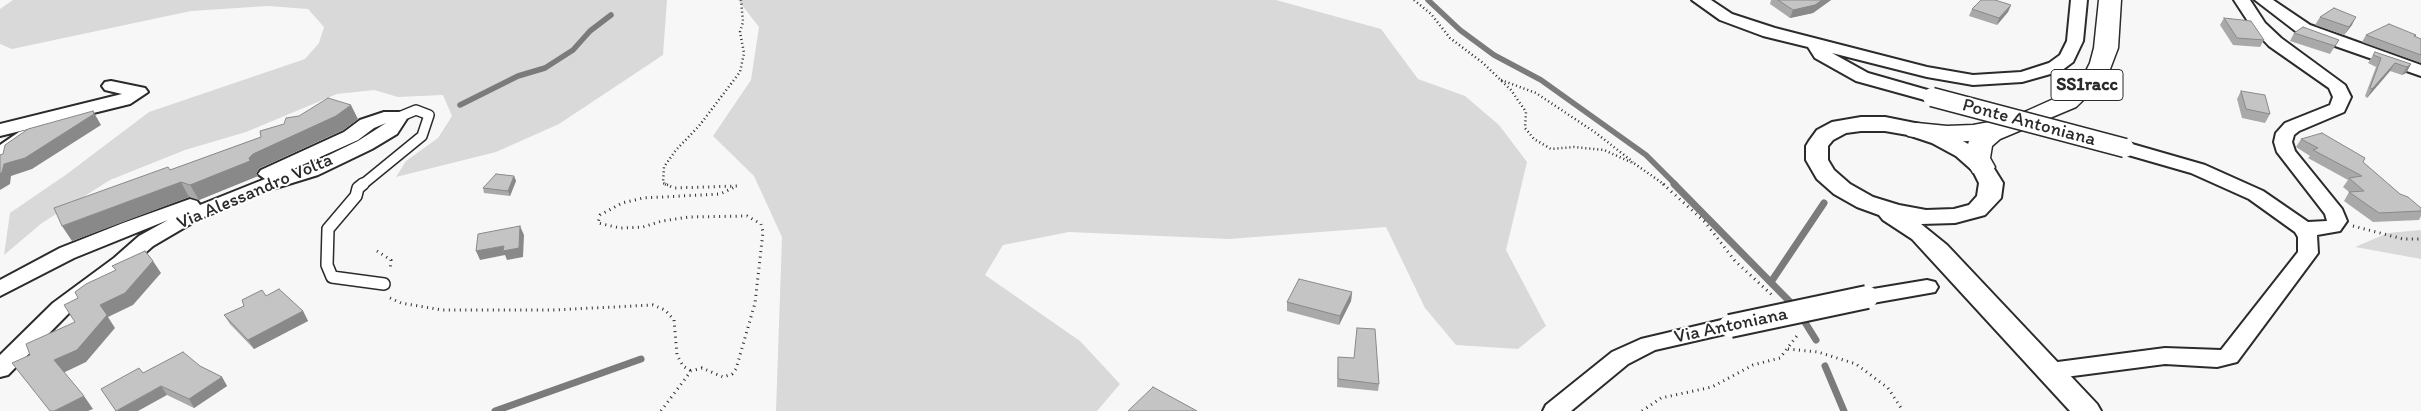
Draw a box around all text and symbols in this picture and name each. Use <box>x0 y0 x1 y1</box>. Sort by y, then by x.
road number: SS1racc <box>2051 70 2123 100</box>
street label: Ponte Antoniana <box>1960 94 2098 152</box>
street label: Via Alessandro Volta <box>174 149 336 235</box>
street label: Via Antoniana <box>1672 303 1790 349</box>

